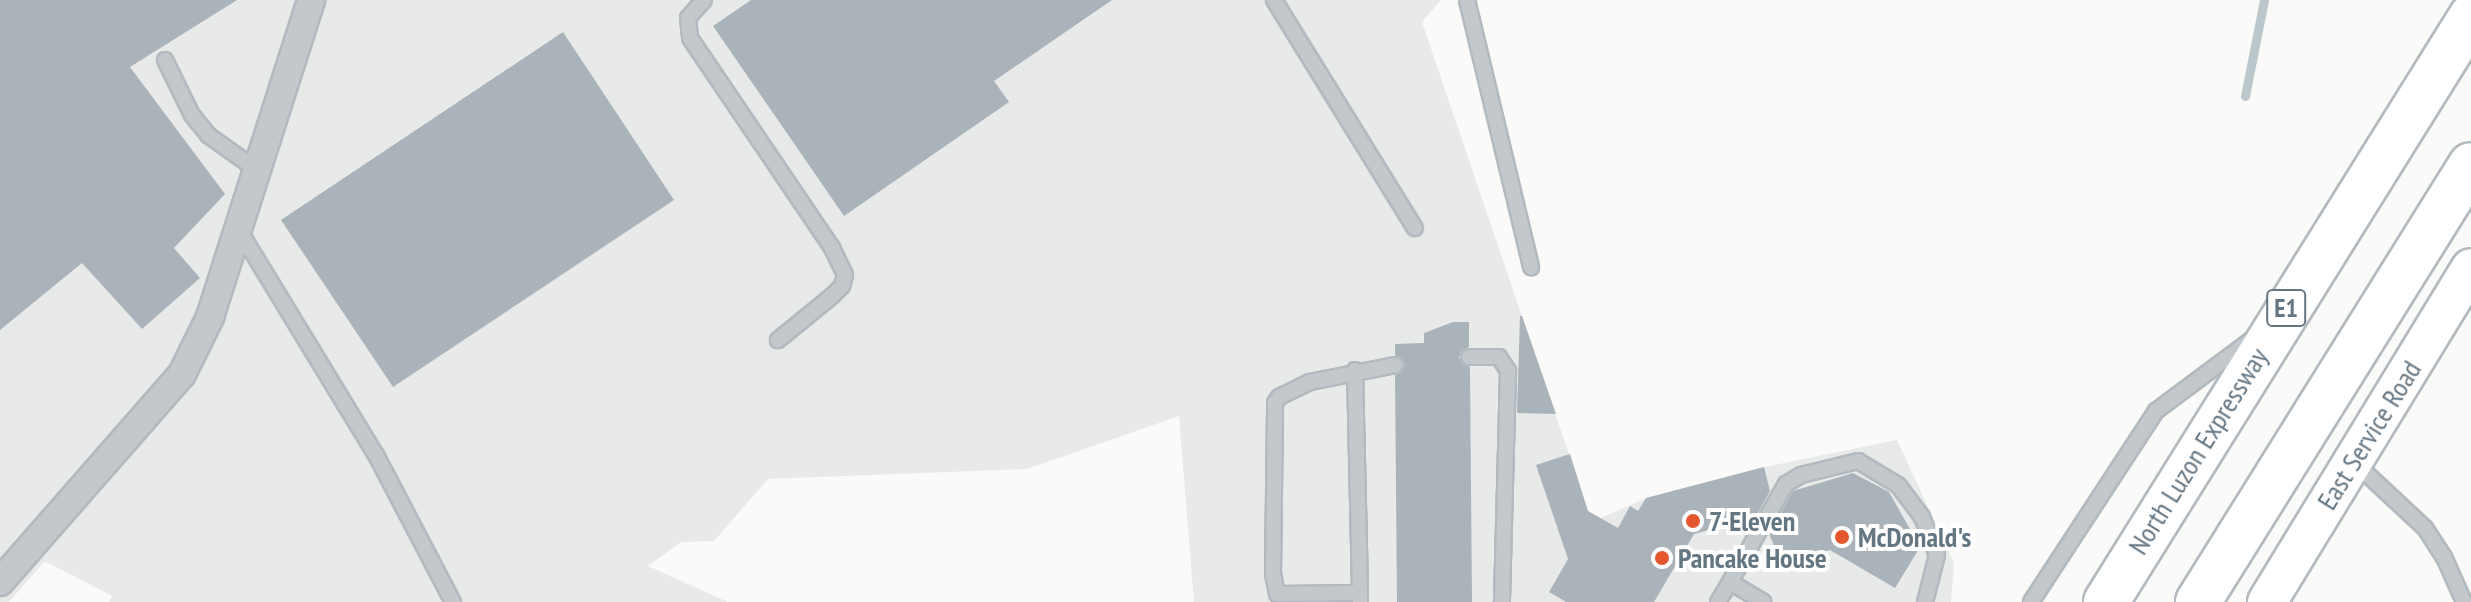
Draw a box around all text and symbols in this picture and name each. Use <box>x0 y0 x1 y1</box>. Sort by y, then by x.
road number: E1 <box>2266 286 2306 330</box>
street label: North Luzon Expressway <box>2121 342 2275 560</box>
street label: East Service Road <box>2310 354 2428 516</box>
place label: 7-Eleven <box>1709 504 1795 538</box>
marker: 7-Eleven <box>1684 512 1702 530</box>
place label: McDonald's <box>1858 520 1971 554</box>
marker: McDonald's <box>1833 528 1851 546</box>
place label: Pancake House <box>1678 541 1827 575</box>
marker: Pancake House <box>1653 549 1671 567</box>

